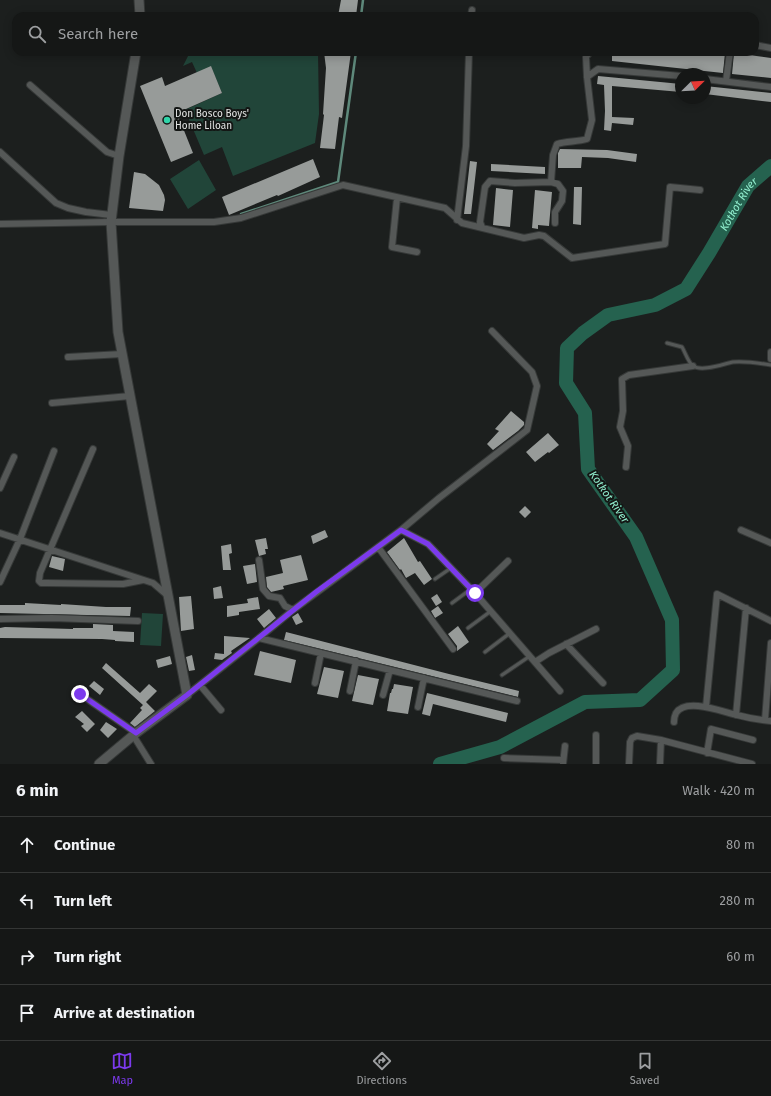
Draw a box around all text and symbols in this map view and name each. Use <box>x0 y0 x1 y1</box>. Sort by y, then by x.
search box <box>12 12 759 56</box>
icon: search <box>26 23 48 45</box>
text: Search here <box>58 25 138 43</box>
north arrow <box>675 68 711 104</box>
place label: Don Bosco Boys' Home Liloan <box>175 108 249 132</box>
marker: Don Bosco Boys' Home Liloan <box>162 115 172 125</box>
water label: Kotkot River <box>717 174 760 233</box>
water label: Kotkot River <box>586 469 632 526</box>
route start <box>466 584 484 602</box>
route end <box>71 685 89 703</box>
text: 6 min <box>16 780 59 801</box>
text: Walk · 420 m <box>682 783 755 798</box>
icon: ahead <box>16 834 38 856</box>
text: Continue <box>54 836 115 854</box>
text: 80 m <box>726 837 755 852</box>
icon: left <box>16 890 38 912</box>
text: Turn left <box>54 892 112 910</box>
text: 280 m <box>720 893 755 908</box>
icon: right <box>16 946 38 968</box>
text: Turn right <box>54 948 121 966</box>
text: 60 m <box>726 949 755 964</box>
icon: arrive <box>16 1002 38 1024</box>
text: Arrive at destination <box>54 1004 195 1022</box>
tab: Map <box>111 1050 133 1087</box>
tab: Directions <box>356 1050 407 1087</box>
tab: Saved <box>630 1050 660 1087</box>

